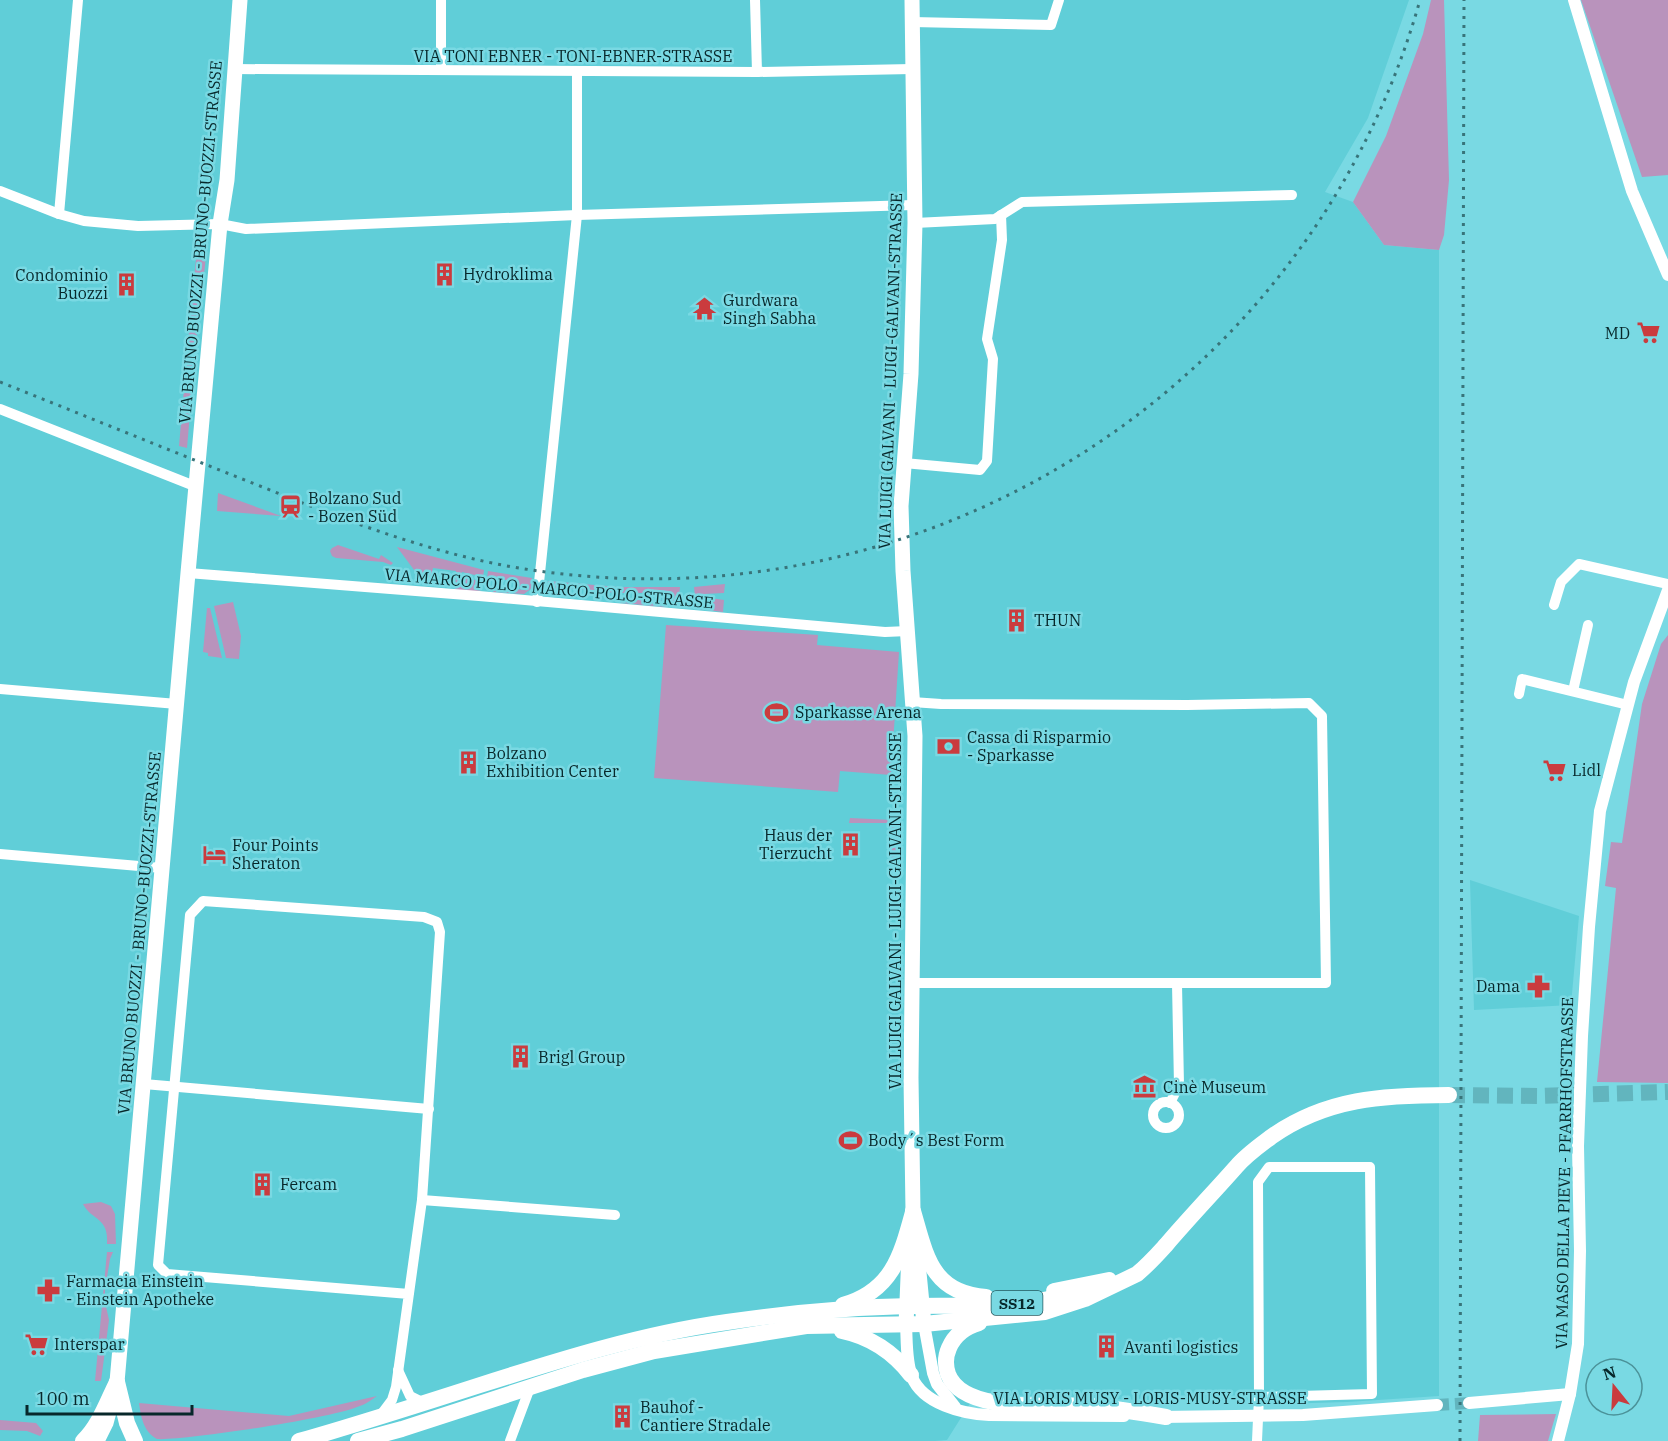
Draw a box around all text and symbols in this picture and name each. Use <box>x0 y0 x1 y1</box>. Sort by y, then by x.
street label: VIA TONI EBNER - TONI-EBNER-STRASSE <box>414 46 733 66</box>
street label: VIA BRUNO BUOZZI - BRUNO-BUOZZI-STRASSE <box>174 60 226 424</box>
street label: VIA LUIGI GALVANI - LUIGI-GALVANI-STRASSE <box>874 192 906 550</box>
building icon: Hydroklima <box>432 261 458 287</box>
place label: Hydroklima <box>463 264 553 284</box>
place label: Condominio Buozzi <box>15 265 108 303</box>
building icon: Condominio Buozzi <box>113 271 139 297</box>
place label: Gurdwara Singh Sabha <box>723 290 817 328</box>
temple icon: Gurdwara Singh Sabha <box>692 296 718 322</box>
supermarket icon: MD <box>1635 320 1661 346</box>
place label: MD <box>1605 323 1630 343</box>
place label: Bolzano Sud - Bozen Süd <box>308 488 402 526</box>
station icon: Bolzano Sud - Bozen Süd <box>277 494 303 520</box>
street label: VIA MARCO POLO - MARCO-POLO-STRASSE <box>384 564 714 612</box>
building icon: THUN <box>1003 607 1029 633</box>
place label: THUN <box>1034 610 1081 630</box>
sports icon: Sparkasse Arena <box>764 699 790 725</box>
place label: Sparkasse Arena <box>795 702 922 722</box>
place label: Cassa di Risparmio - Sparkasse <box>967 727 1111 765</box>
street label: VIA LUIGI GALVANI - LUIGI-GALVANI-STRASSE <box>885 733 905 1089</box>
bank icon: Cassa di Risparmio - Sparkasse <box>936 733 962 759</box>
place label: Bolzano Exhibition Center <box>486 743 619 781</box>
building icon: Bolzano Exhibition Center <box>455 749 481 775</box>
street label: VIA BRUNO BUOZZI - BRUNO-BUOZZI-STRASSE <box>113 751 165 1115</box>
supermarket icon: Lidl <box>1541 757 1567 783</box>
place label: Lidl <box>1572 760 1601 780</box>
place label: Haus der Tierzucht <box>759 825 832 863</box>
building icon: Haus der Tierzucht <box>837 831 863 857</box>
place label: Four Points Sheraton <box>232 835 319 873</box>
hotel icon: Four Points Sheraton <box>201 841 227 867</box>
pharmacy icon: Dama <box>1525 973 1551 999</box>
place label: Dama <box>1476 976 1520 996</box>
street label: VIA MASO DELLA PIEVE - PFARRHOFSTRASSE <box>1551 997 1577 1349</box>
building icon: Brigl Group <box>507 1044 533 1070</box>
place label: Brigl Group <box>538 1047 626 1067</box>
museum icon: Cinè Museum <box>1132 1074 1158 1100</box>
place label: Cinè Museum <box>1163 1077 1266 1097</box>
sports icon: Body´s Best Form <box>837 1127 863 1153</box>
place label: Body´s Best Form <box>868 1130 1004 1150</box>
building icon: Fercam <box>249 1171 275 1197</box>
place label: Fercam <box>280 1174 337 1194</box>
place label: Farmacia Einstein - Einstein Apotheke <box>66 1271 214 1309</box>
pharmacy icon: Farmacia Einstein - Einstein Apotheke <box>35 1277 61 1303</box>
road number: SS12 <box>992 1291 1042 1315</box>
supermarket icon: Interspar <box>23 1331 49 1357</box>
place label: Interspar <box>54 1334 125 1354</box>
building icon: Avanti logistics <box>1093 1334 1119 1360</box>
place label: Avanti logistics <box>1124 1337 1238 1357</box>
north arrow <box>1584 1357 1644 1417</box>
text: N <box>1600 1361 1618 1384</box>
scale bar <box>27 1378 192 1416</box>
text: 100 m <box>36 1387 90 1410</box>
street label: VIA LORIS MUSY - LORIS-MUSY-STRASSE <box>993 1388 1307 1408</box>
place label: Bauhof - Cantiere Stradale <box>640 1397 771 1435</box>
building icon: Bauhof - Cantiere Stradale <box>609 1403 635 1429</box>

